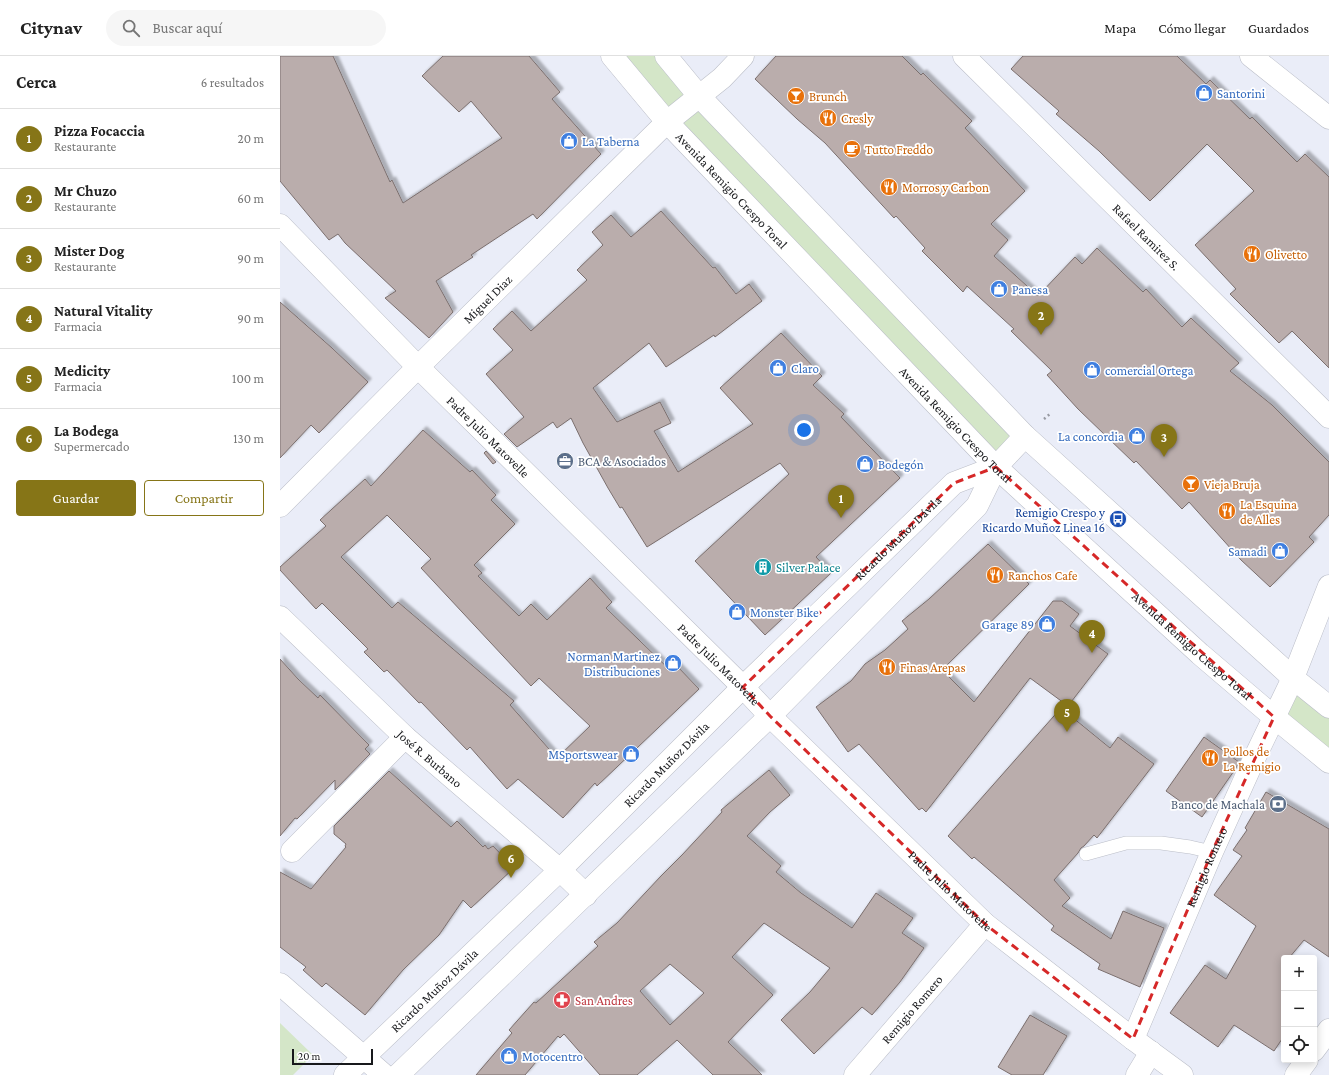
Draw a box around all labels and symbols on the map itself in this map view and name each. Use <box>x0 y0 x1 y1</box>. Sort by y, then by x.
shop icon: Santorini <box>1194 83 1214 103</box>
bar icon: Brunch <box>786 86 806 106</box>
place label: Santorini <box>1217 86 1266 101</box>
place label: Brunch <box>809 89 847 104</box>
restaurant icon: Cresly <box>818 108 838 128</box>
place label: Cresly <box>841 111 874 126</box>
street label: Avenida Remigio Crespo Toral <box>673 129 791 252</box>
shop icon: La Taberna <box>559 131 579 151</box>
place label: La Taberna <box>582 134 640 149</box>
cafe icon: Tutto Freddo <box>842 139 862 159</box>
place label: Tutto Freddo <box>865 142 933 157</box>
restaurant icon: Morros y Carbon <box>879 177 899 197</box>
place label: Morros y Carbon <box>902 180 989 195</box>
street label: Rafael Ramirez S. <box>1110 201 1183 274</box>
restaurant icon: Olivetto <box>1242 244 1262 264</box>
place label: Olivetto <box>1265 247 1307 262</box>
street label: Miguel Diaz <box>460 272 516 327</box>
shop icon: Panesa <box>989 279 1009 299</box>
place label: Panesa <box>1012 282 1048 297</box>
pin: 2 <box>1028 302 1054 335</box>
shop icon: Claro <box>768 358 788 378</box>
shop icon: comercial Ortega <box>1082 360 1102 380</box>
place label: Claro <box>791 361 819 376</box>
place label: comercial Ortega <box>1105 363 1193 378</box>
street label: Avenida Remigio Crespo Toral <box>896 364 1015 486</box>
street label: Padre Julio Matovelle <box>444 393 533 481</box>
your location <box>794 420 814 440</box>
pin: 3 <box>1151 424 1177 457</box>
shop icon: La concordia <box>1127 426 1147 446</box>
place label: La concordia <box>1058 429 1124 444</box>
office icon: BCA & Asociados <box>555 451 575 471</box>
place label: BCA & Asociados <box>578 454 666 469</box>
shop icon: Bodegón <box>855 454 875 474</box>
place label: Bodegón <box>878 457 924 472</box>
bar icon: Vieja Bruja <box>1181 474 1201 494</box>
place label: Vieja Bruja <box>1204 477 1260 493</box>
pin: 1 <box>828 485 854 518</box>
street label: Ricardo Muñoz Dávila <box>852 493 944 583</box>
place label: La Esquina de Alles <box>1240 497 1297 527</box>
restaurant icon: La Esquina de Alles <box>1217 501 1237 521</box>
place label: Remigio Crespo y Ricardo Muñoz Linea 16 <box>982 505 1106 535</box>
bus stop icon: Remigio Crespo y Ricardo Muñoz Linea 16 <box>1108 509 1128 529</box>
shop icon: Samadi <box>1270 541 1290 561</box>
place label: Samadi <box>1228 544 1268 559</box>
building icon: Silver Palace <box>753 557 773 577</box>
place label: Silver Palace <box>776 560 841 575</box>
restaurant icon: Ranchos Cafe <box>985 565 1005 585</box>
place label: Ranchos Cafe <box>1008 568 1078 583</box>
street label: Avenida Remigio Crespo Toral <box>1129 589 1255 703</box>
shop icon: Monster Bike <box>727 602 747 622</box>
place label: Monster Bike <box>750 605 819 620</box>
shop icon: Garage 89 <box>1037 614 1057 634</box>
place label: Garage 89 <box>982 617 1034 632</box>
street label: Padre Julio Matovelle <box>675 620 763 709</box>
pin: 4 <box>1079 620 1105 653</box>
place label: Norman Martinez Distribuciones <box>567 649 660 679</box>
shop icon: Norman Martinez Distribuciones <box>663 653 683 673</box>
restaurant icon: Finas Arepas <box>877 657 897 677</box>
place label: Finas Arepas <box>900 660 966 675</box>
pin: 5 <box>1054 699 1080 732</box>
street label: Ricardo Muñoz Dávila <box>620 718 712 810</box>
street label: José R. Burbano <box>393 726 465 791</box>
shop icon: MSportswear <box>621 744 641 764</box>
place label: Pollos de La Remigio <box>1223 744 1281 774</box>
place label: MSportswear <box>548 747 618 762</box>
restaurant icon: Pollos de La Remigio <box>1200 748 1220 768</box>
bank icon: Banco de Machala <box>1268 794 1288 814</box>
place label: Banco de Machala <box>1171 797 1265 812</box>
street label: Remigio Romero <box>1183 825 1230 909</box>
pin: 6 <box>498 845 524 878</box>
street label: Padre Julio Matovelle <box>906 847 995 935</box>
street label: Ricardo Muñoz Dávila <box>388 945 481 1036</box>
street label: Remigio Romero <box>879 972 946 1047</box>
pharmacy icon: San Andres <box>552 990 572 1010</box>
place label: San Andres <box>575 993 633 1008</box>
shop icon: Motocentro <box>499 1046 519 1066</box>
scale bar <box>292 1047 373 1066</box>
place label: Motocentro <box>522 1049 583 1064</box>

